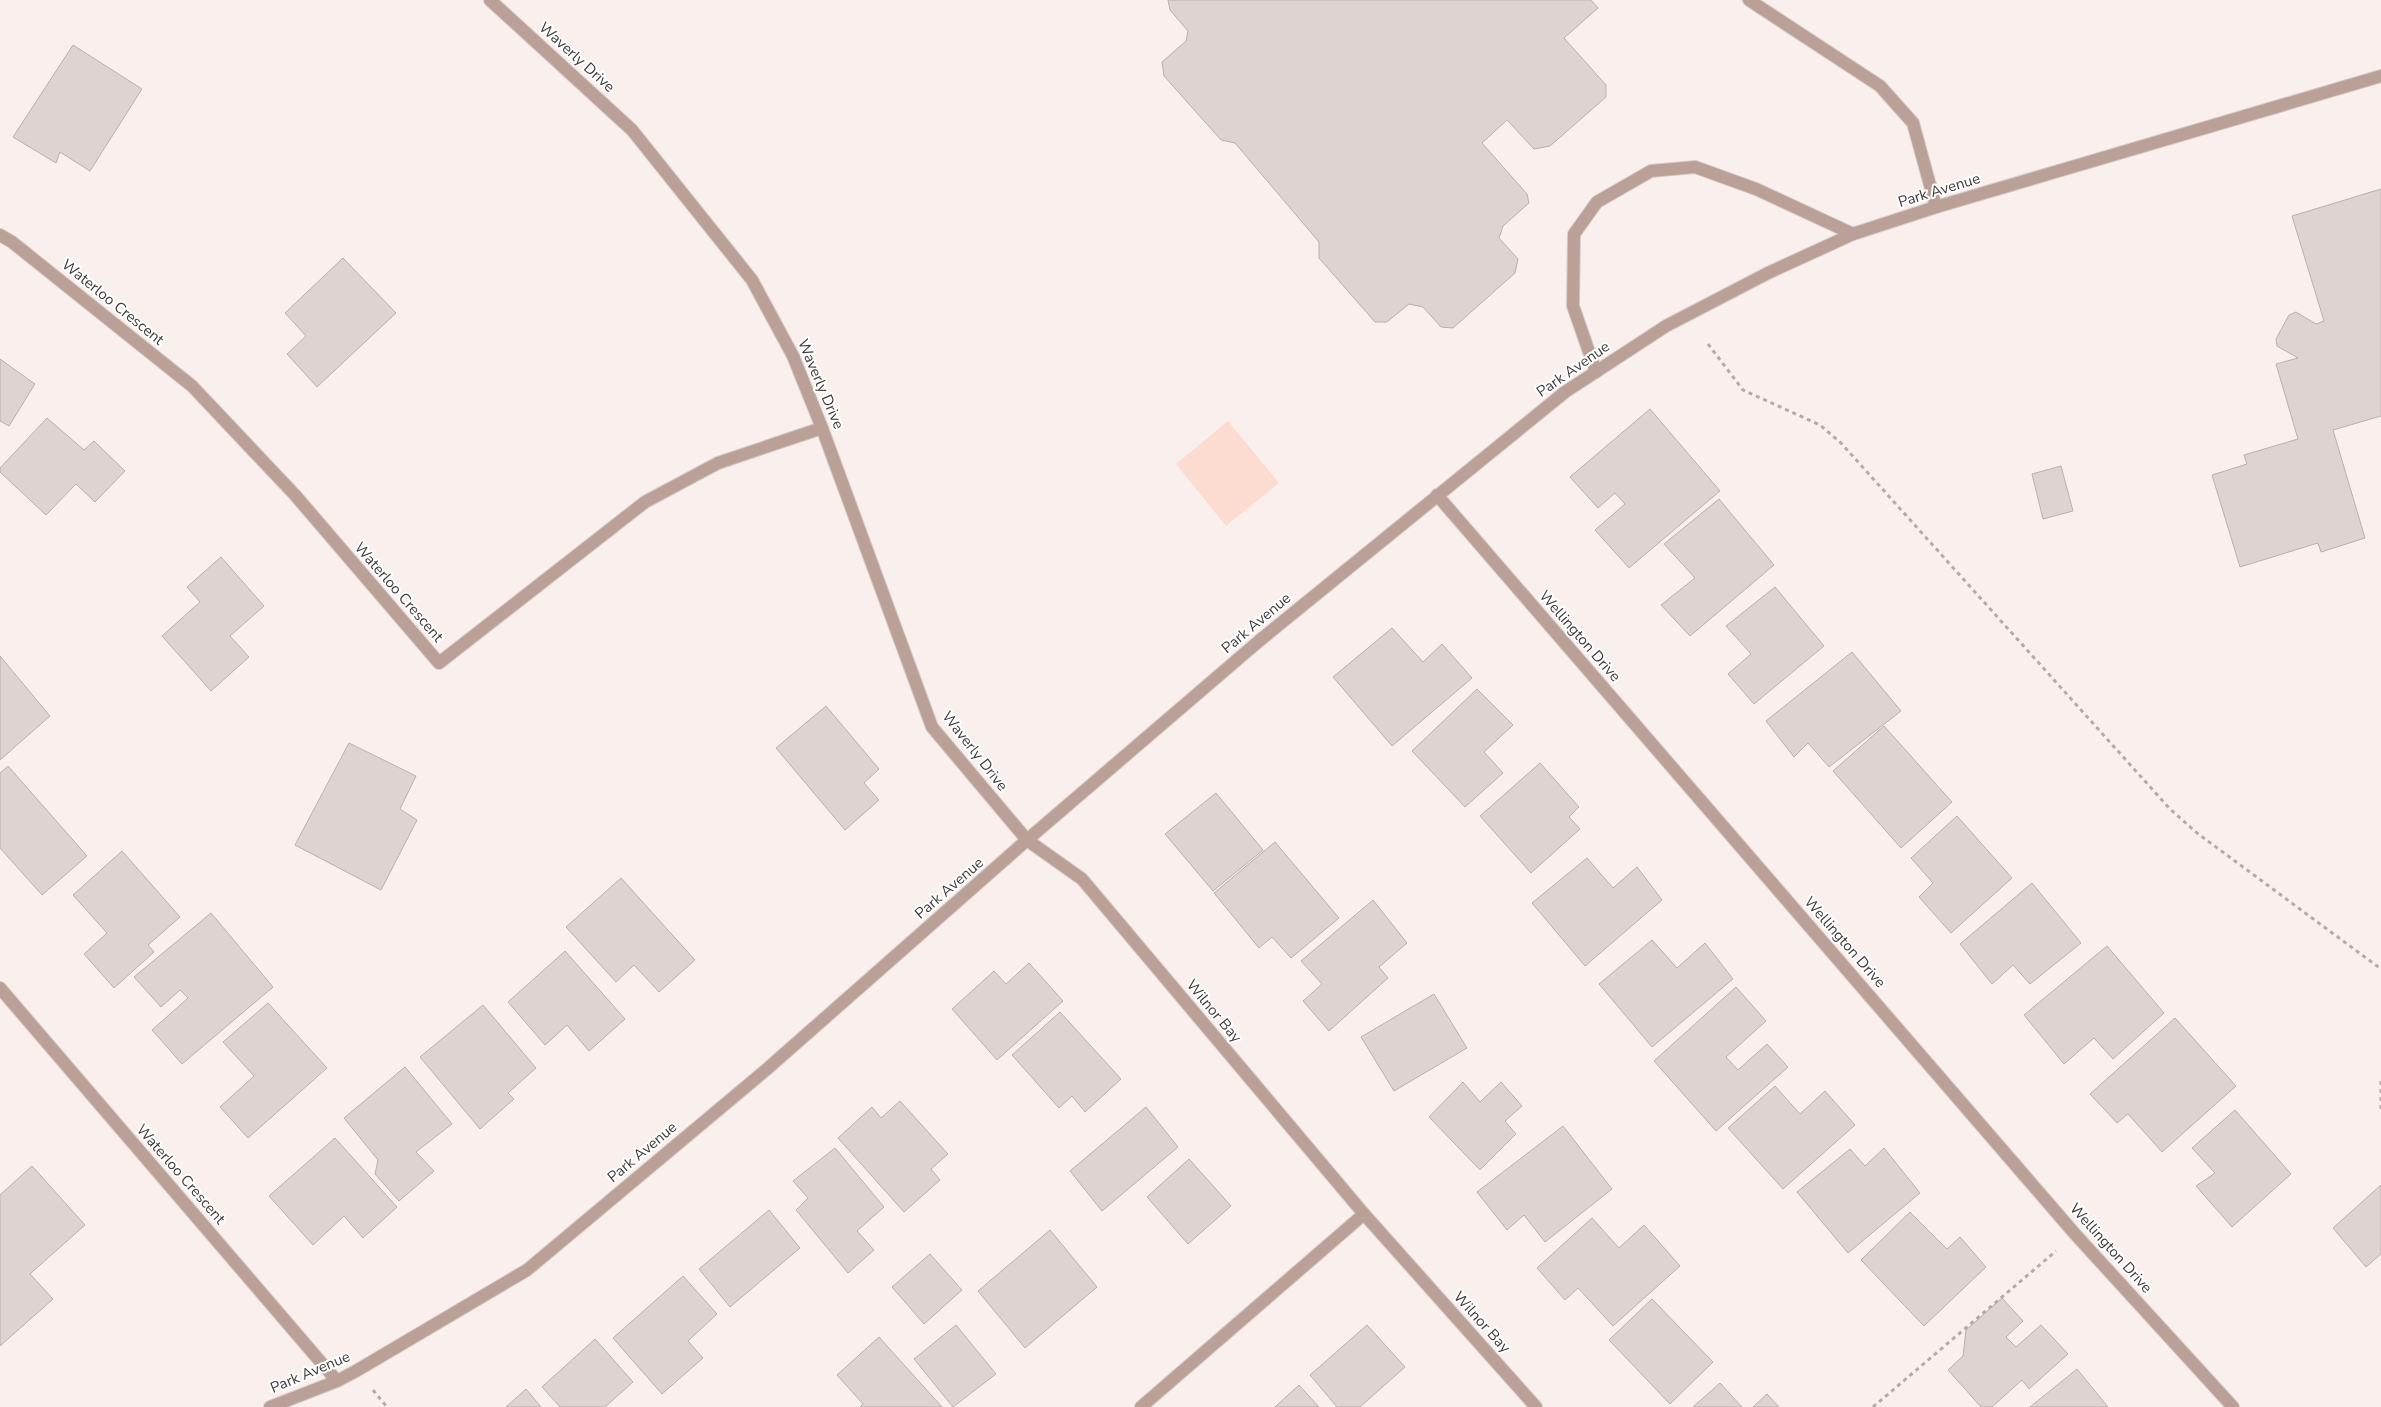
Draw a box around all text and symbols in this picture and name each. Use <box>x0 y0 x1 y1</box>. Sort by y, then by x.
street label: Waverly Drive <box>535 17 619 97</box>
street label: Park Avenue <box>1896 168 1983 212</box>
street label: Waterloo Crescent <box>58 255 169 350</box>
street label: Waverly Drive <box>793 336 849 432</box>
street label: Park Avenue <box>1533 336 1614 402</box>
street label: Waterloo Crescent <box>350 538 448 647</box>
street label: Wellington Drive <box>1535 586 1625 686</box>
street label: Park Avenue <box>1217 588 1295 658</box>
street label: Waverly Drive <box>938 707 1012 795</box>
street label: Park Avenue <box>910 853 988 923</box>
street label: Wellington Drive <box>1800 892 1890 992</box>
street label: Wilnor Bay <box>1182 975 1246 1047</box>
street label: Park Avenue <box>603 1117 681 1187</box>
street label: Waterloo Crescent <box>132 1120 230 1229</box>
street label: Wellington Drive <box>2065 1199 2157 1297</box>
street label: Wilnor Bay <box>1449 1287 1515 1357</box>
street label: Park Avenue <box>267 1346 353 1398</box>

